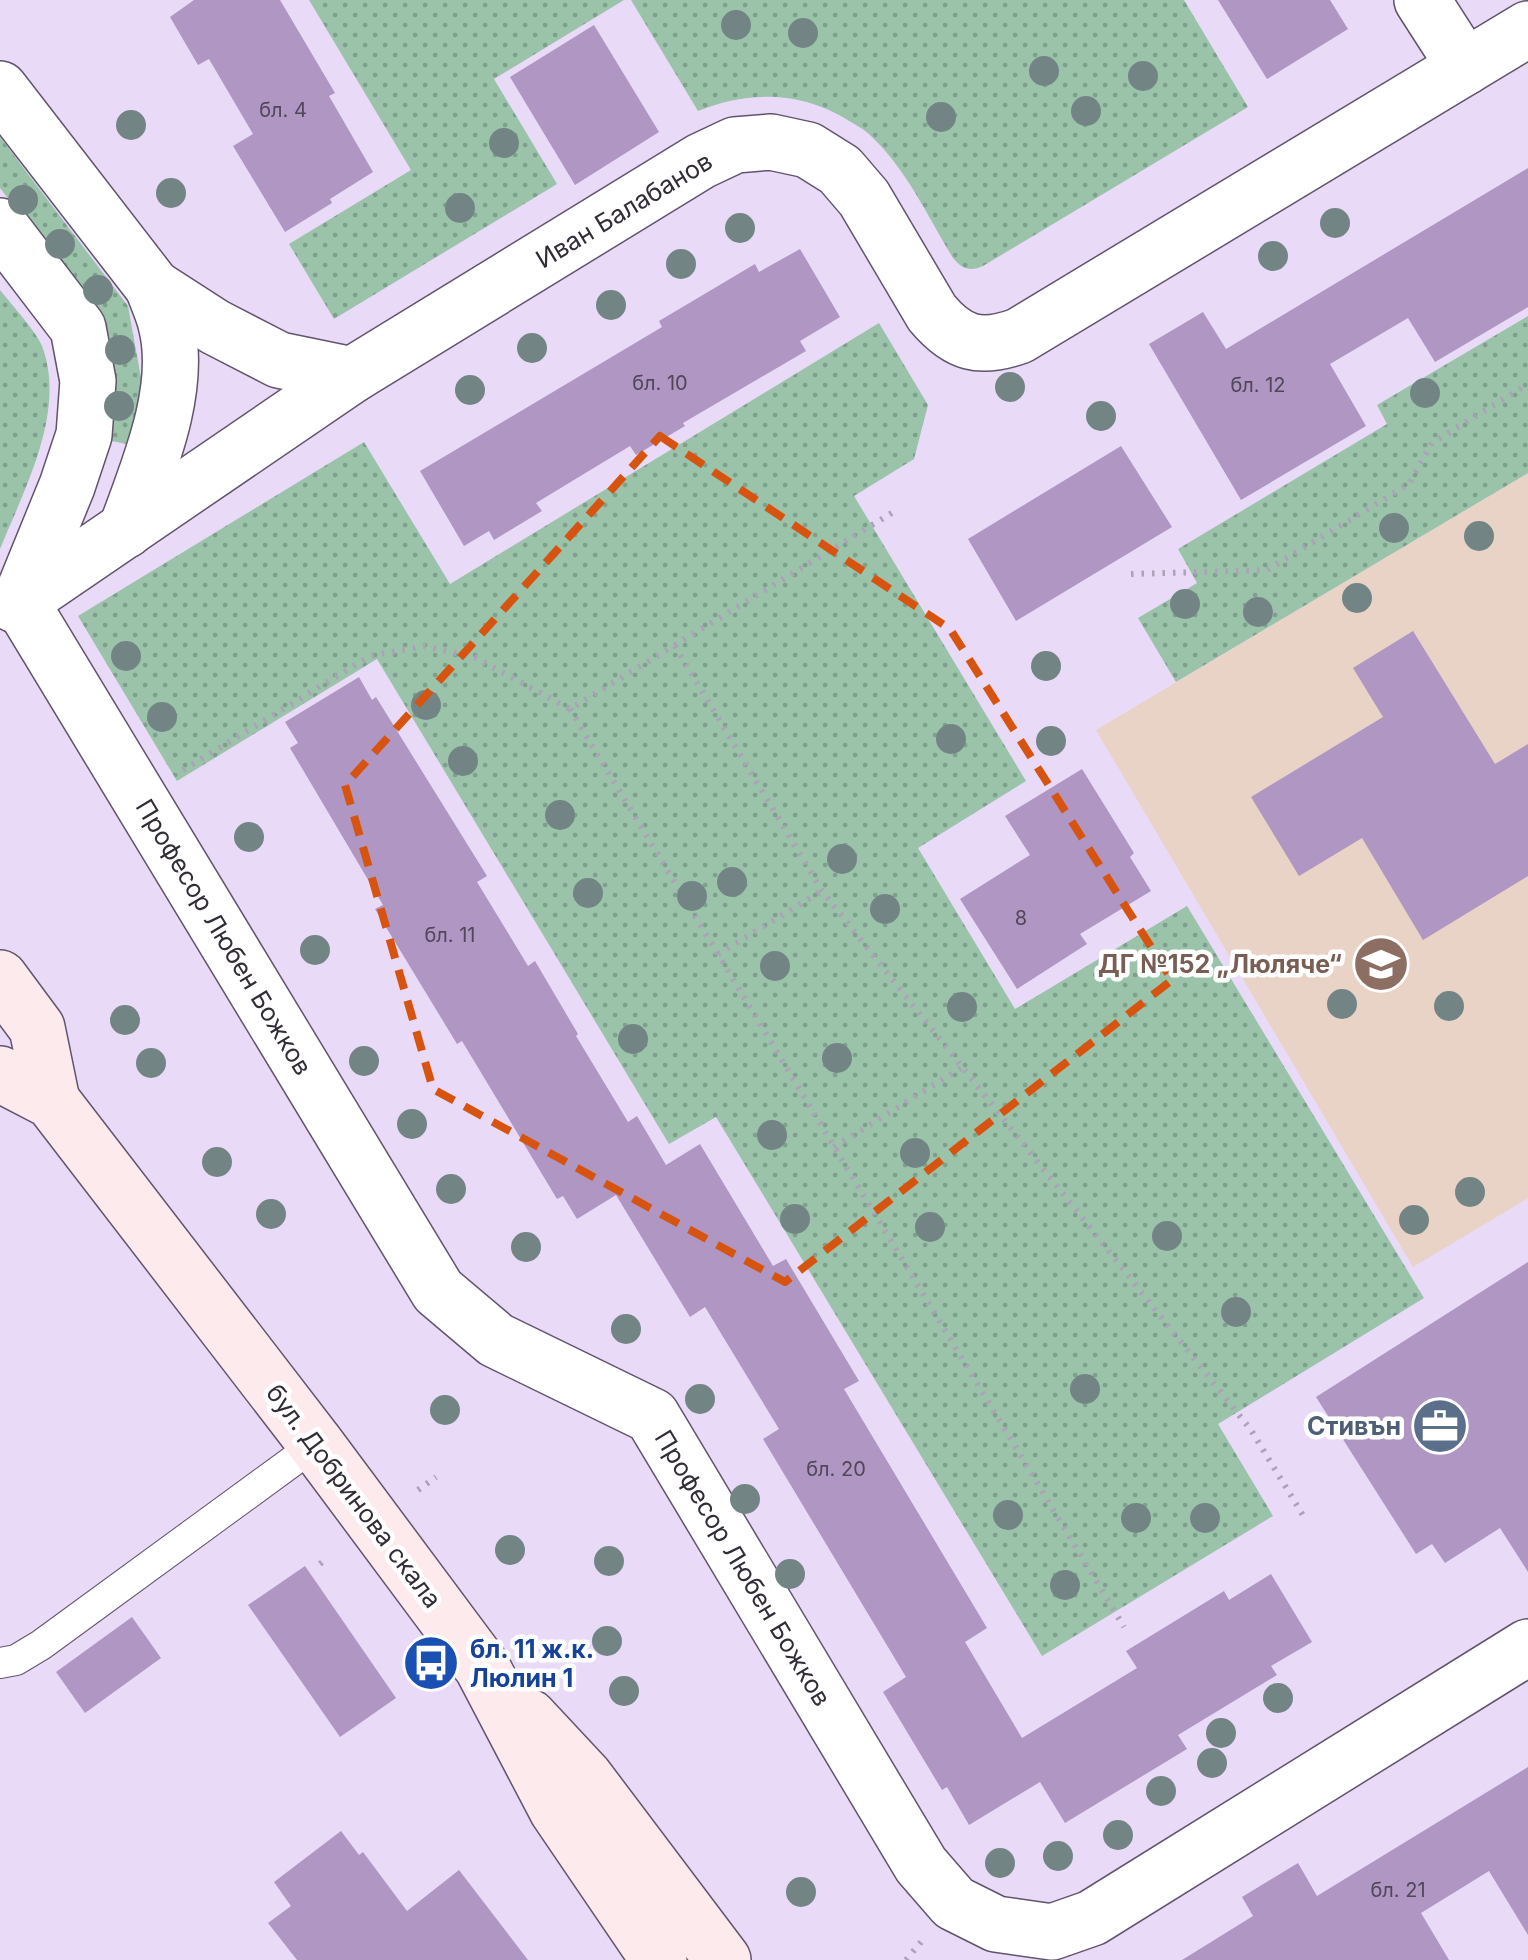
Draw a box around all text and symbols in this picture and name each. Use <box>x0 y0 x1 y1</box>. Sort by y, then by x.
house number: бл. 4 <box>259 98 307 122</box>
street label: Иван Балабанов <box>530 146 718 274</box>
house number: бл. 10 <box>632 371 688 395</box>
house number: бл. 12 <box>1230 373 1286 397</box>
street label: Професор Любен Божков <box>130 794 318 1080</box>
house number: 8 <box>1015 906 1027 930</box>
house number: бл. 11 <box>424 923 476 947</box>
school or university icon: ДГ №152 „Люляче“ <box>1351 934 1411 994</box>
place label: ДГ №152 „Люляче“ <box>1098 949 1342 979</box>
street label: бул. Добринова скала <box>260 1378 448 1614</box>
office icon: Стивън <box>1410 1396 1470 1456</box>
place label: Стивън <box>1307 1411 1401 1441</box>
street label: Професор Любен Божков <box>649 1425 837 1711</box>
house number: бл. 20 <box>806 1457 866 1481</box>
bus stop icon: бл. 11 ж.к. Люлин 1 <box>401 1633 461 1693</box>
place label: бл. 11 ж.к. Люлин 1 <box>470 1634 594 1693</box>
house number: бл. 21 <box>1370 1878 1426 1902</box>

